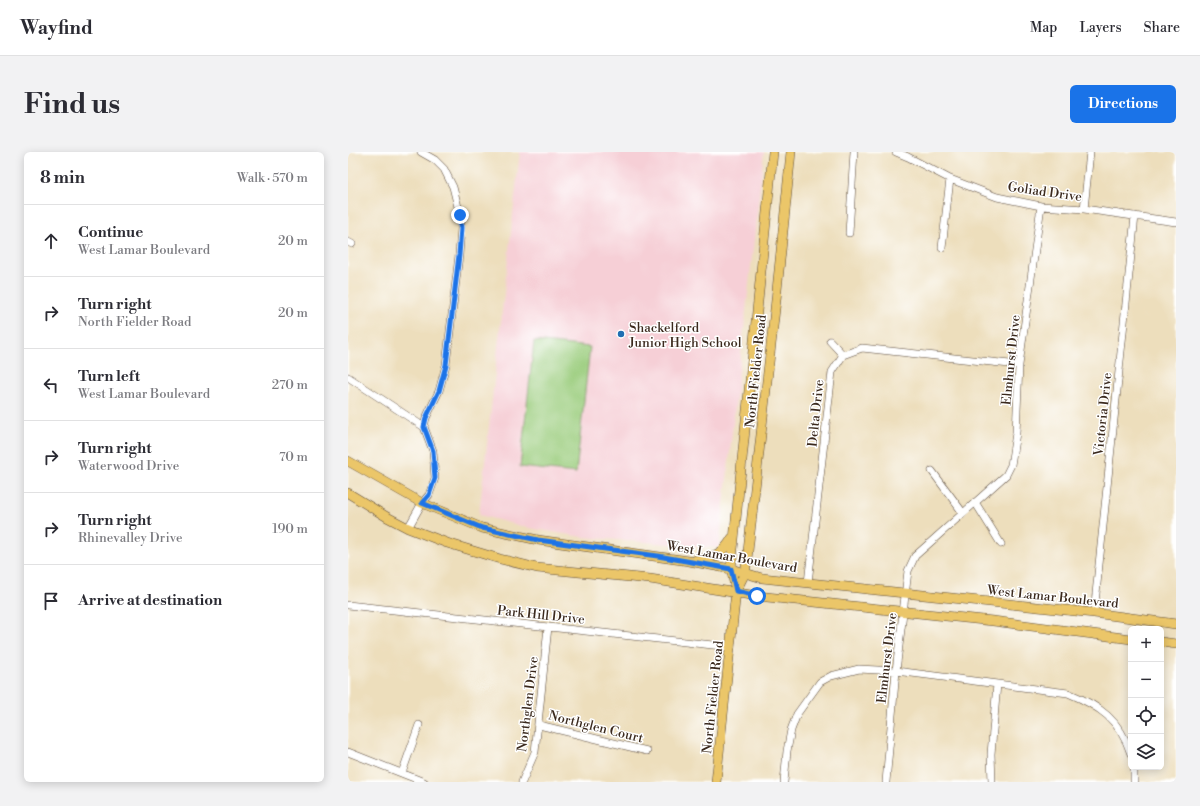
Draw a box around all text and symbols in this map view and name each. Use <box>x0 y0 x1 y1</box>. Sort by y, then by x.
text: Wayfind <box>20 16 93 40</box>
text: Map <box>1030 19 1057 37</box>
text: Layers <box>1079 19 1122 37</box>
text: Share <box>1144 19 1180 37</box>
button: Directions <box>1070 85 1176 123</box>
text: Find us <box>24 87 120 122</box>
text: 8 min <box>40 167 85 189</box>
text: Walk · 570 m <box>237 170 308 186</box>
street label: Goliad Drive <box>1007 179 1083 205</box>
route end <box>451 206 469 224</box>
text: Continue <box>78 223 143 242</box>
icon: ahead <box>40 230 62 252</box>
text: 20 m <box>278 233 308 249</box>
text: West Lamar Boulevard <box>78 242 210 258</box>
text: Turn right <box>78 295 152 314</box>
icon: right <box>40 302 62 324</box>
text: 20 m <box>278 305 308 321</box>
street label: North Fielder Road <box>742 313 770 428</box>
text: North Fielder Road <box>78 314 191 330</box>
street label: Elmhurst Drive <box>998 314 1024 406</box>
place label: Shackelford Junior High School <box>628 320 742 351</box>
marker: Shackelford Junior High School <box>616 329 626 339</box>
text: Turn left <box>78 367 140 386</box>
street label: Victoria Drive <box>1091 371 1115 458</box>
icon: left <box>40 374 62 396</box>
text: 270 m <box>272 377 308 393</box>
street label: Delta Drive <box>805 378 828 448</box>
text: West Lamar Boulevard <box>78 386 210 402</box>
text: Turn right <box>78 439 152 458</box>
icon: right <box>40 446 62 468</box>
text: 70 m <box>279 449 308 465</box>
text: Waterwood Drive <box>78 458 179 474</box>
text: Turn right <box>78 511 152 530</box>
icon: right <box>40 518 62 540</box>
text: 190 m <box>272 521 308 537</box>
text: Rhinevalley Drive <box>78 530 183 546</box>
street label: West Lamar Boulevard <box>664 537 799 576</box>
street label: West Lamar Boulevard <box>985 582 1120 612</box>
route start <box>748 587 766 605</box>
icon: arrive <box>40 590 62 612</box>
text: Arrive at destination <box>78 591 222 610</box>
street label: Park Hill Drive <box>496 602 586 628</box>
street label: Elmhurst Drive <box>873 611 901 704</box>
map controls <box>1128 626 1164 770</box>
button: + <box>1128 626 1164 662</box>
street label: North Fielder Road <box>699 639 727 754</box>
street label: Northglen Drive <box>514 655 542 753</box>
button: − <box>1128 662 1164 698</box>
button: locate <box>1128 698 1164 734</box>
street label: Northglen Court <box>547 707 645 747</box>
button: layers <box>1128 734 1164 770</box>

